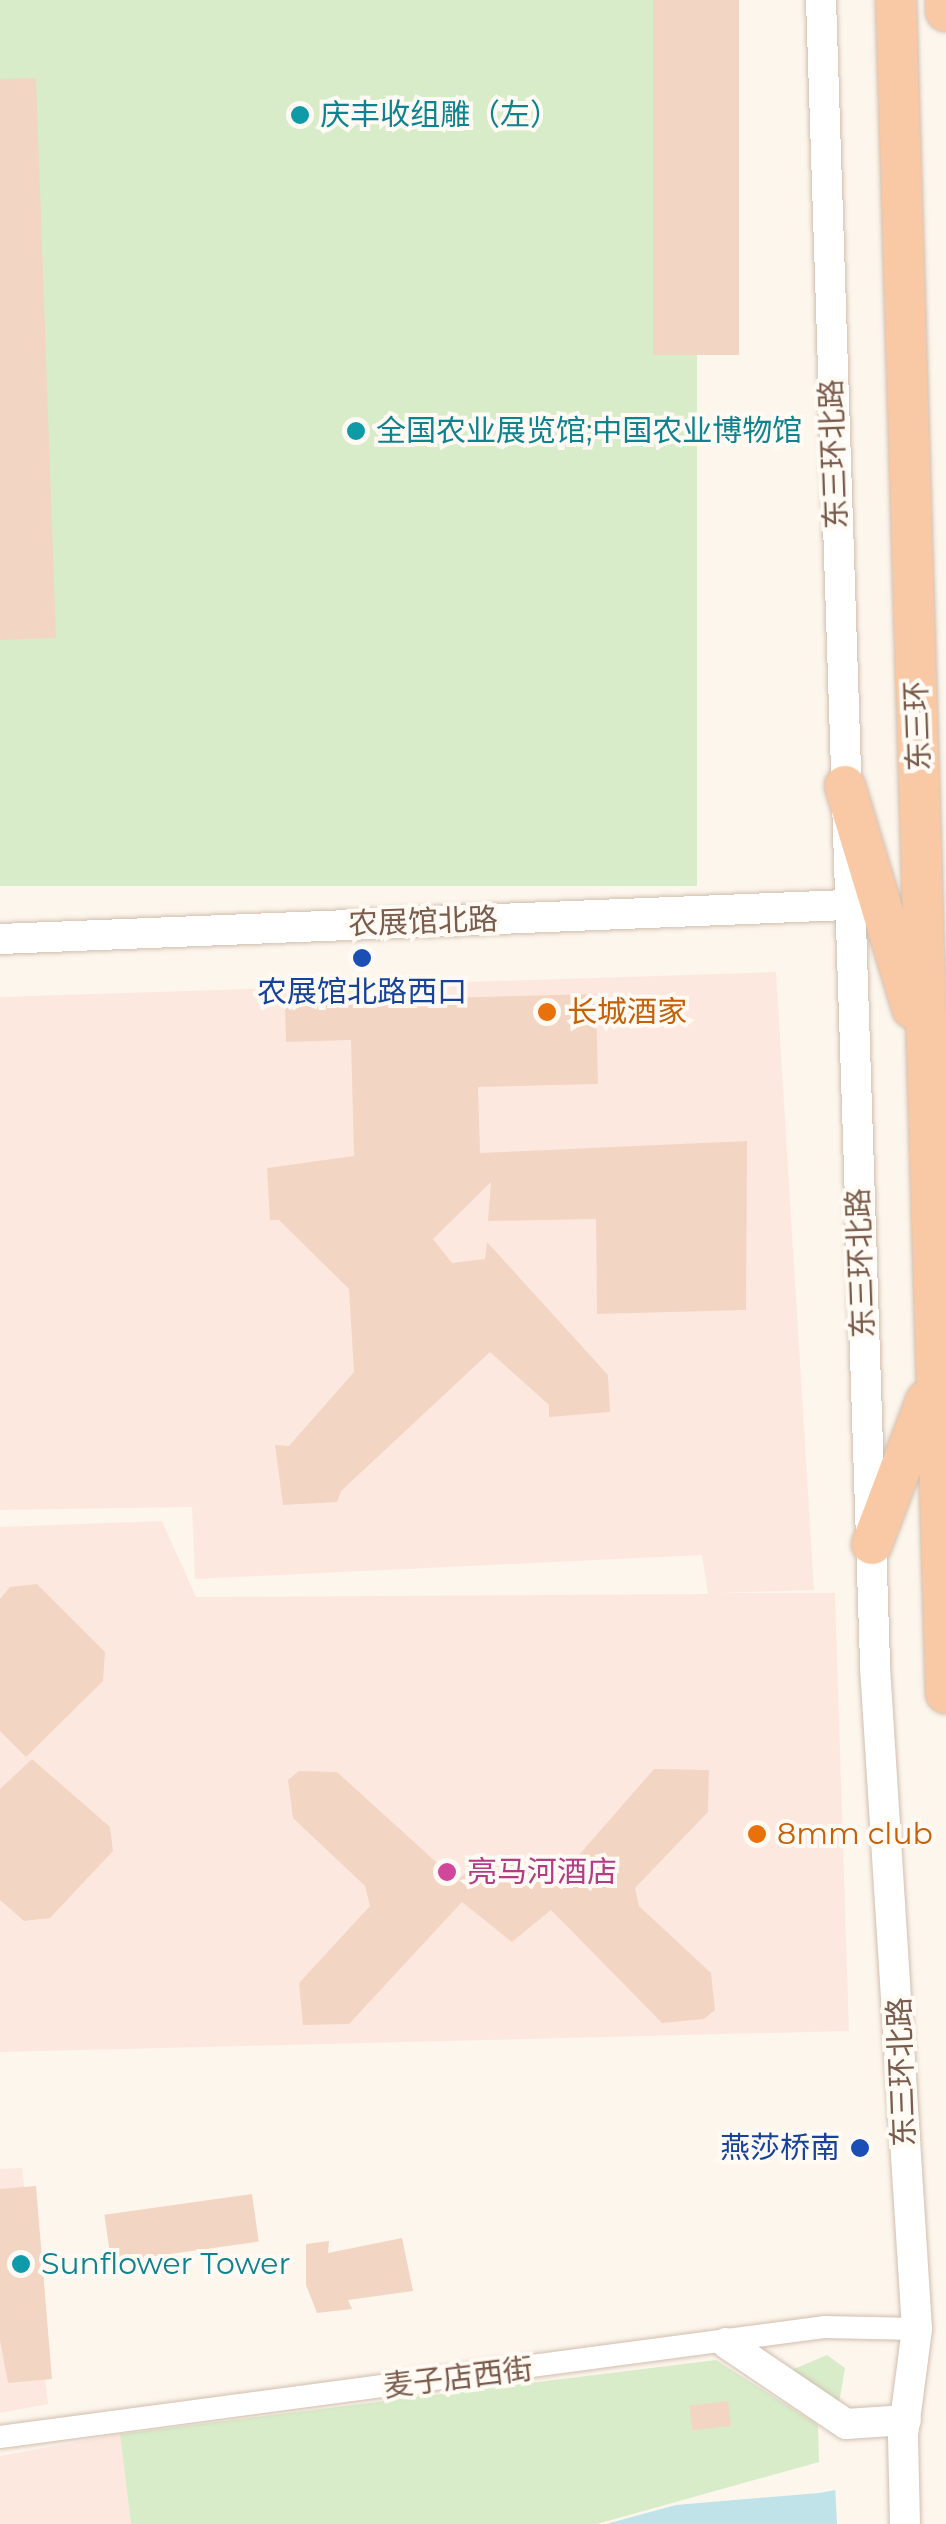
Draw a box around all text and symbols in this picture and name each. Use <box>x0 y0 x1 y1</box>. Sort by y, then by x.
place label: 庆丰收组雕（左） <box>320 97 560 133</box>
marker: 庆丰收组雕（左） <box>289 104 311 126</box>
street label: 东三环北路 <box>813 378 855 530</box>
place label: 全国农业展览馆;中国农业博物馆 <box>376 413 802 449</box>
marker: 全国农业展览馆;中国农业博物馆 <box>345 420 367 442</box>
street label: 东三环 <box>898 680 938 772</box>
street label: 农展馆北路 <box>347 901 499 943</box>
marker: 农展馆北路西口 <box>351 947 373 969</box>
place label: 农展馆北路西口 <box>257 974 467 1010</box>
place label: 长城酒家 <box>567 994 687 1030</box>
marker: 长城酒家 <box>536 1001 558 1023</box>
street label: 东三环北路 <box>840 1187 882 1339</box>
place label: 8mm club <box>777 1816 933 1852</box>
marker: 8mm club <box>746 1823 768 1845</box>
place label: 亮马河酒店 <box>467 1854 617 1890</box>
marker: 亮马河酒店 <box>436 1861 458 1883</box>
street label: 东三环北路 <box>881 1996 923 2148</box>
place label: 燕莎桥南 <box>720 2130 840 2166</box>
marker: 燕莎桥南 <box>849 2137 871 2159</box>
place label: Sunflower Tower <box>41 2246 290 2282</box>
marker: Sunflower Tower <box>10 2253 32 2275</box>
street label: 麦子店西街 <box>381 2351 535 2405</box>

